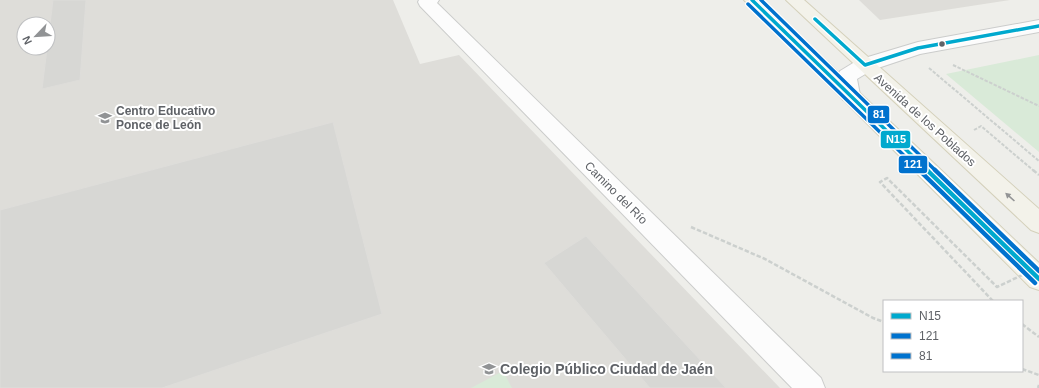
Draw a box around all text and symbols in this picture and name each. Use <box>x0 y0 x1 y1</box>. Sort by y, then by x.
north arrow <box>16 16 56 56</box>
text: N <box>20 34 34 46</box>
unlabelled marker <box>937 39 947 49</box>
street label: Avenida de los Poblados <box>871 71 979 169</box>
place label: Centro Educativo Ponce de León <box>116 104 215 132</box>
line badge: 81 <box>867 105 890 124</box>
text: 81 <box>873 108 885 120</box>
school or university icon: Centro Educativo Ponce de León <box>97 110 113 126</box>
line badge: N15 <box>880 130 911 149</box>
text: N15 <box>886 133 906 145</box>
line badge: 121 <box>898 155 928 174</box>
text: 121 <box>904 158 922 170</box>
street label: Camino del Río <box>582 159 650 227</box>
one-way arrow <box>1005 192 1015 202</box>
legend <box>883 300 1023 372</box>
text: N15 <box>919 309 941 323</box>
text: 121 <box>919 329 939 343</box>
text: 81 <box>919 349 933 363</box>
school or university icon: Colegio Público Ciudad de Jaén <box>481 361 497 377</box>
place label: Colegio Público Ciudad de Jaén <box>500 361 713 377</box>

